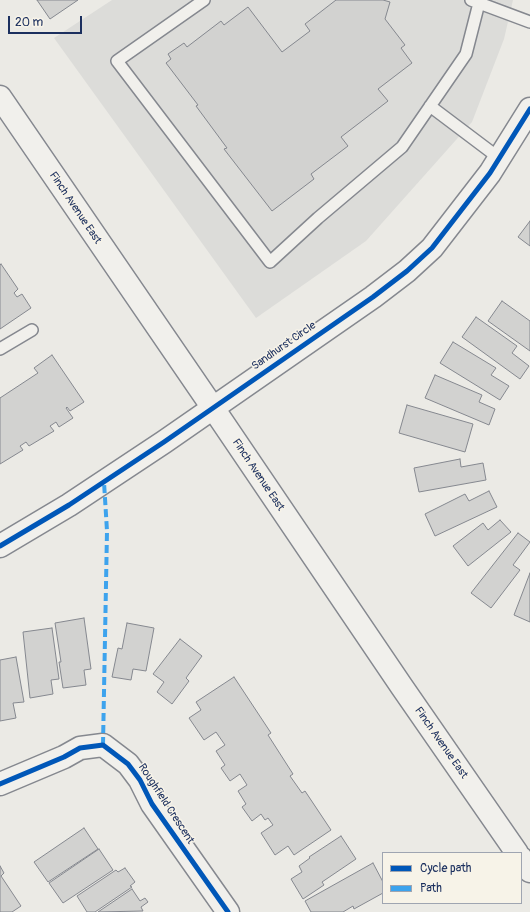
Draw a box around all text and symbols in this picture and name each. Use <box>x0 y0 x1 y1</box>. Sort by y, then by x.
scale bar <box>10 8 84 34</box>
text: 20 m <box>15 15 43 30</box>
street label: Finch Avenue East <box>46 169 104 247</box>
street label: Sandhurst Circle <box>249 319 319 373</box>
street label: Finch Avenue East <box>229 436 287 514</box>
street label: Finch Avenue East <box>411 705 471 781</box>
street label: Roughfield Crescent <box>135 761 197 847</box>
legend <box>382 852 522 904</box>
text: Cycle path <box>420 861 471 876</box>
text: Path <box>420 881 442 896</box>

